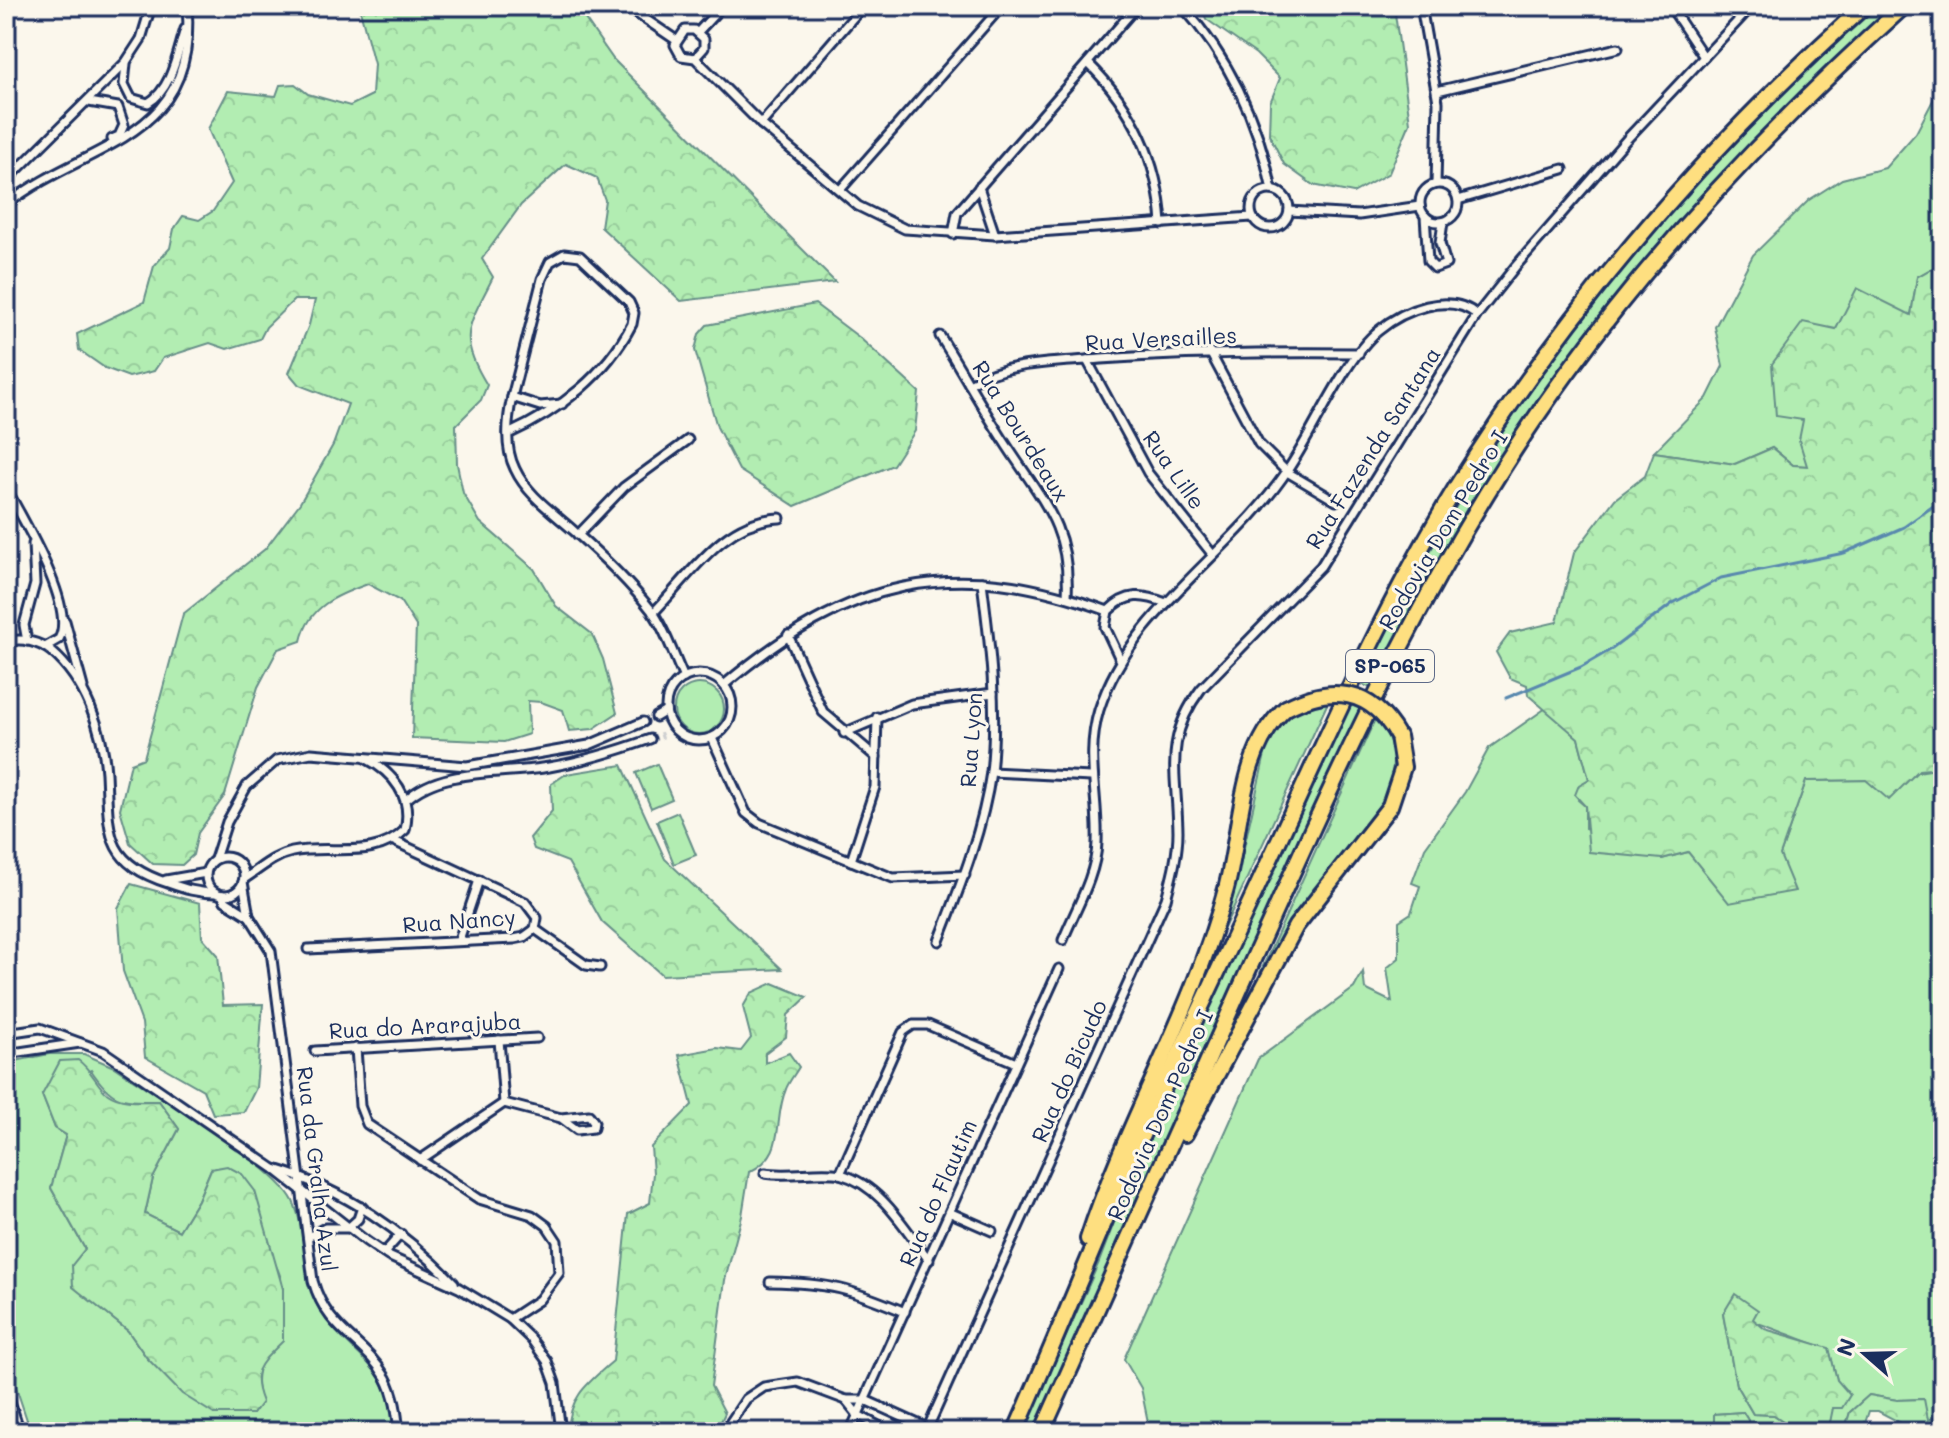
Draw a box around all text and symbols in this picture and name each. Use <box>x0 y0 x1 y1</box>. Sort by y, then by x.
street label: Rua Versailles <box>1084 320 1238 357</box>
street label: Rua Fazenda Santana <box>1298 341 1447 554</box>
street label: Rua Bourdeaux <box>966 355 1076 507</box>
street label: Rua Lille <box>1137 425 1212 515</box>
street label: Rodovia Dom Pedro I <box>1371 425 1514 635</box>
road number: SP-065 <box>1346 650 1434 682</box>
street label: Rua Lyon <box>953 691 988 788</box>
street label: Rua Nancy <box>401 902 517 939</box>
street label: Rua do Bicudo <box>1024 995 1113 1147</box>
street label: Rodovia Dom Pedro I <box>1100 1005 1219 1225</box>
street label: Rua do Ararajuba <box>328 1006 522 1045</box>
street label: Rua da Gralha Azul <box>291 1065 344 1273</box>
street label: Rua do Flautim <box>892 1115 983 1271</box>
north arrow <box>1825 1314 1905 1394</box>
text: N <box>1829 1334 1862 1360</box>

